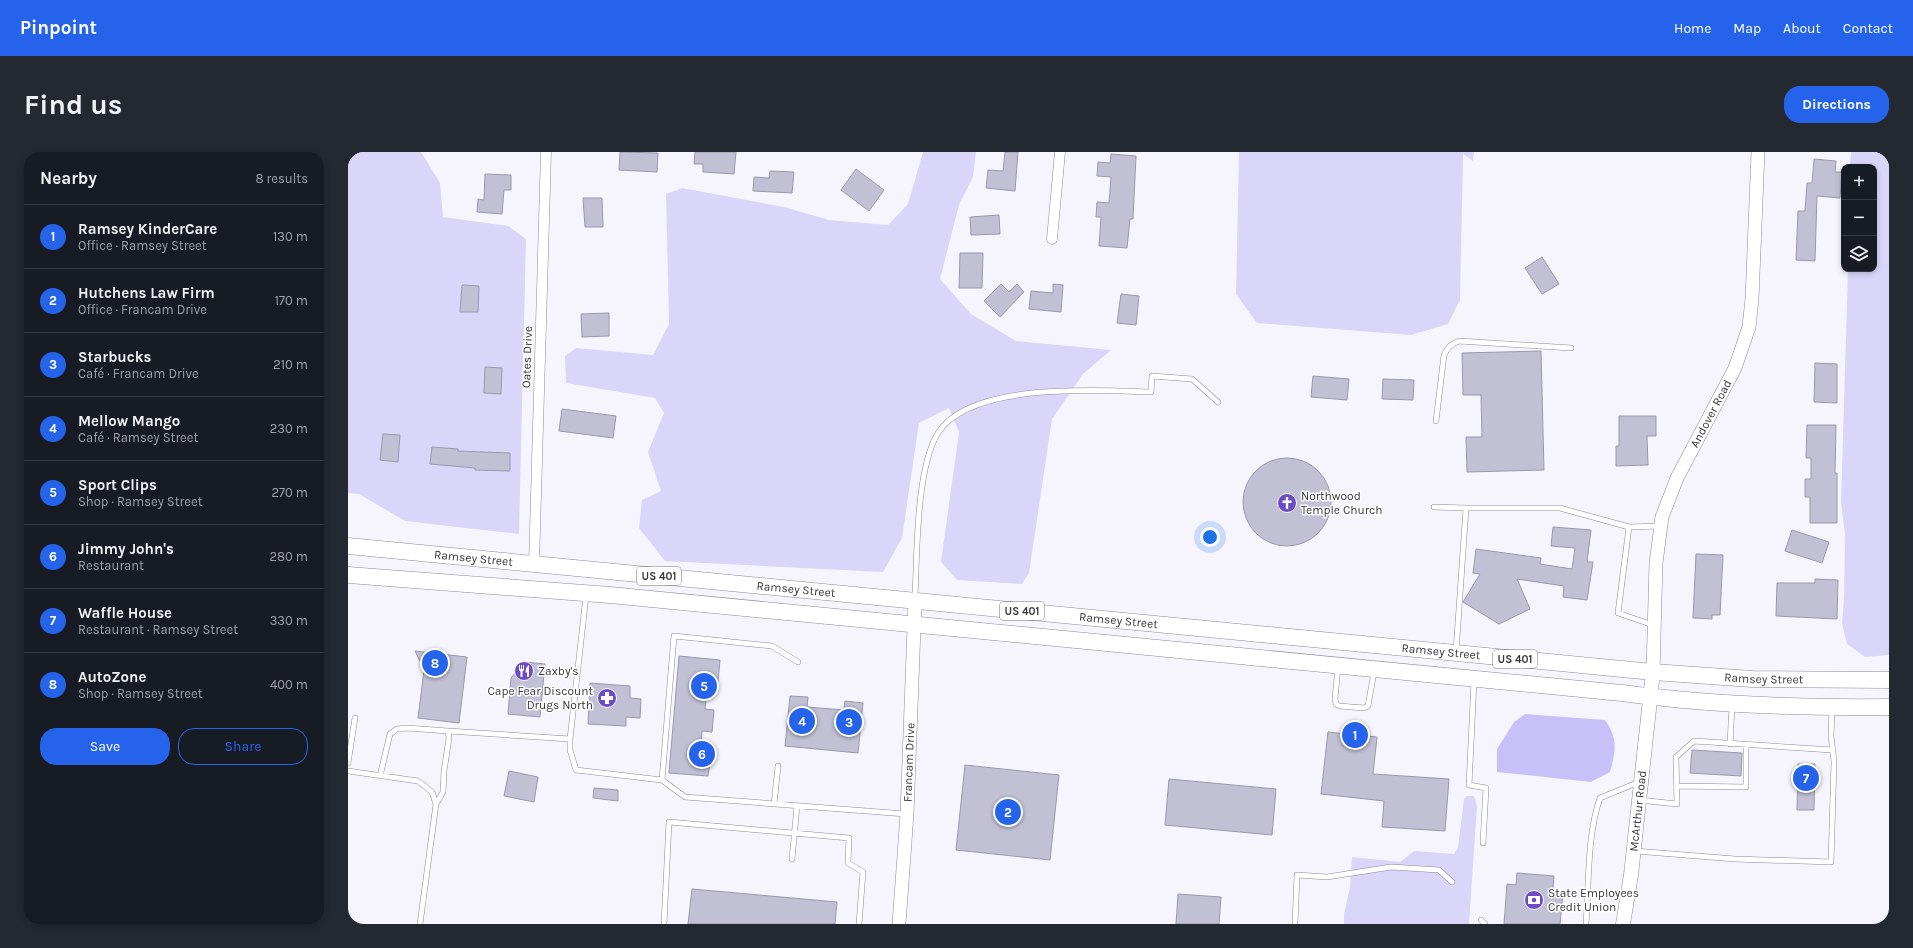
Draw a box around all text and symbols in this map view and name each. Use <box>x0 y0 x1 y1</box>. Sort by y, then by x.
text: Pinpoint <box>20 17 97 39</box>
text: Home <box>1674 20 1711 37</box>
text: Map <box>1733 20 1761 37</box>
text: About <box>1783 20 1821 37</box>
text: Contact <box>1843 20 1893 37</box>
button: Directions <box>1784 86 1889 123</box>
text: Find us <box>24 88 123 121</box>
map controls <box>1841 164 1877 272</box>
button: + <box>1841 164 1877 200</box>
text: Nearby <box>40 168 97 188</box>
text: 8 results <box>255 171 308 186</box>
button: − <box>1841 200 1877 236</box>
text: Ramsey KinderCare <box>78 220 217 238</box>
text: 1 <box>51 229 55 244</box>
text: 130 m <box>273 229 308 244</box>
button: layers <box>1841 236 1877 272</box>
text: Office · Ramsey Street <box>78 238 207 253</box>
text: Hutchens Law Firm <box>78 284 215 302</box>
text: 2 <box>49 293 57 308</box>
text: 170 m <box>275 293 308 308</box>
text: Office · Francam Drive <box>78 302 207 317</box>
street label: Oates Drive <box>519 326 535 388</box>
text: Starbucks <box>78 348 151 366</box>
text: 3 <box>49 357 57 372</box>
text: 210 m <box>273 357 308 372</box>
text: Café · Francam Drive <box>78 366 199 381</box>
street label: Andover Road <box>1687 377 1735 450</box>
text: Mellow Mango <box>78 412 180 430</box>
text: 4 <box>49 421 57 436</box>
text: 230 m <box>270 421 308 436</box>
text: Café · Ramsey Street <box>78 430 198 445</box>
text: Sport Clips <box>78 476 157 494</box>
text: 5 <box>49 485 57 500</box>
text: 270 m <box>271 485 308 500</box>
place label: Northwood Temple Church <box>1301 489 1383 517</box>
church icon: Northwood Temple Church <box>1276 492 1298 514</box>
text: Shop · Ramsey Street <box>78 494 203 509</box>
your location <box>1200 527 1220 547</box>
text: Jimmy John's <box>78 540 174 558</box>
street label: Ramsey Street <box>433 547 514 569</box>
text: 6 <box>49 549 57 564</box>
text: 280 m <box>270 549 308 564</box>
text: Restaurant <box>78 558 144 573</box>
road number: US 401 <box>637 567 681 585</box>
street label: Ramsey Street <box>756 578 836 600</box>
road number: US 401 <box>1000 602 1044 620</box>
text: Waffle House <box>78 604 172 622</box>
street label: Ramsey Street <box>1078 610 1159 631</box>
text: 7 <box>50 613 56 628</box>
text: 330 m <box>270 613 308 628</box>
text: Restaurant · Ramsey Street <box>78 622 238 637</box>
street label: Ramsey Street <box>1401 641 1481 662</box>
pin: 8 <box>422 648 448 678</box>
road number: US 401 <box>1493 650 1537 668</box>
restaurant icon: Zaxby's <box>513 660 535 682</box>
place label: Zaxby's <box>538 664 578 678</box>
text: AutoZone <box>78 668 146 686</box>
street label: Ramsey Street <box>1724 670 1804 686</box>
pin: 5 <box>691 671 717 701</box>
text: 8 <box>49 677 57 692</box>
text: 400 m <box>270 677 308 692</box>
place label: Cape Fear Discount Drugs North <box>488 684 593 712</box>
text: Shop · Ramsey Street <box>78 686 203 701</box>
pharmacy icon: Cape Fear Discount Drugs North <box>596 687 618 709</box>
pin: 4 <box>789 706 815 736</box>
pin: 3 <box>836 707 862 737</box>
pin: 1 <box>1342 720 1368 750</box>
street label: Francam Drive <box>900 722 917 802</box>
button: Save <box>40 728 170 765</box>
button: Share <box>178 728 308 765</box>
pin: 6 <box>689 739 715 769</box>
pin: 7 <box>1793 763 1819 793</box>
street label: McArthur Road <box>1627 770 1649 852</box>
pin: 2 <box>995 797 1021 827</box>
place label: State Employees Credit Union <box>1548 886 1639 914</box>
bank icon: State Employees Credit Union <box>1523 889 1545 911</box>

